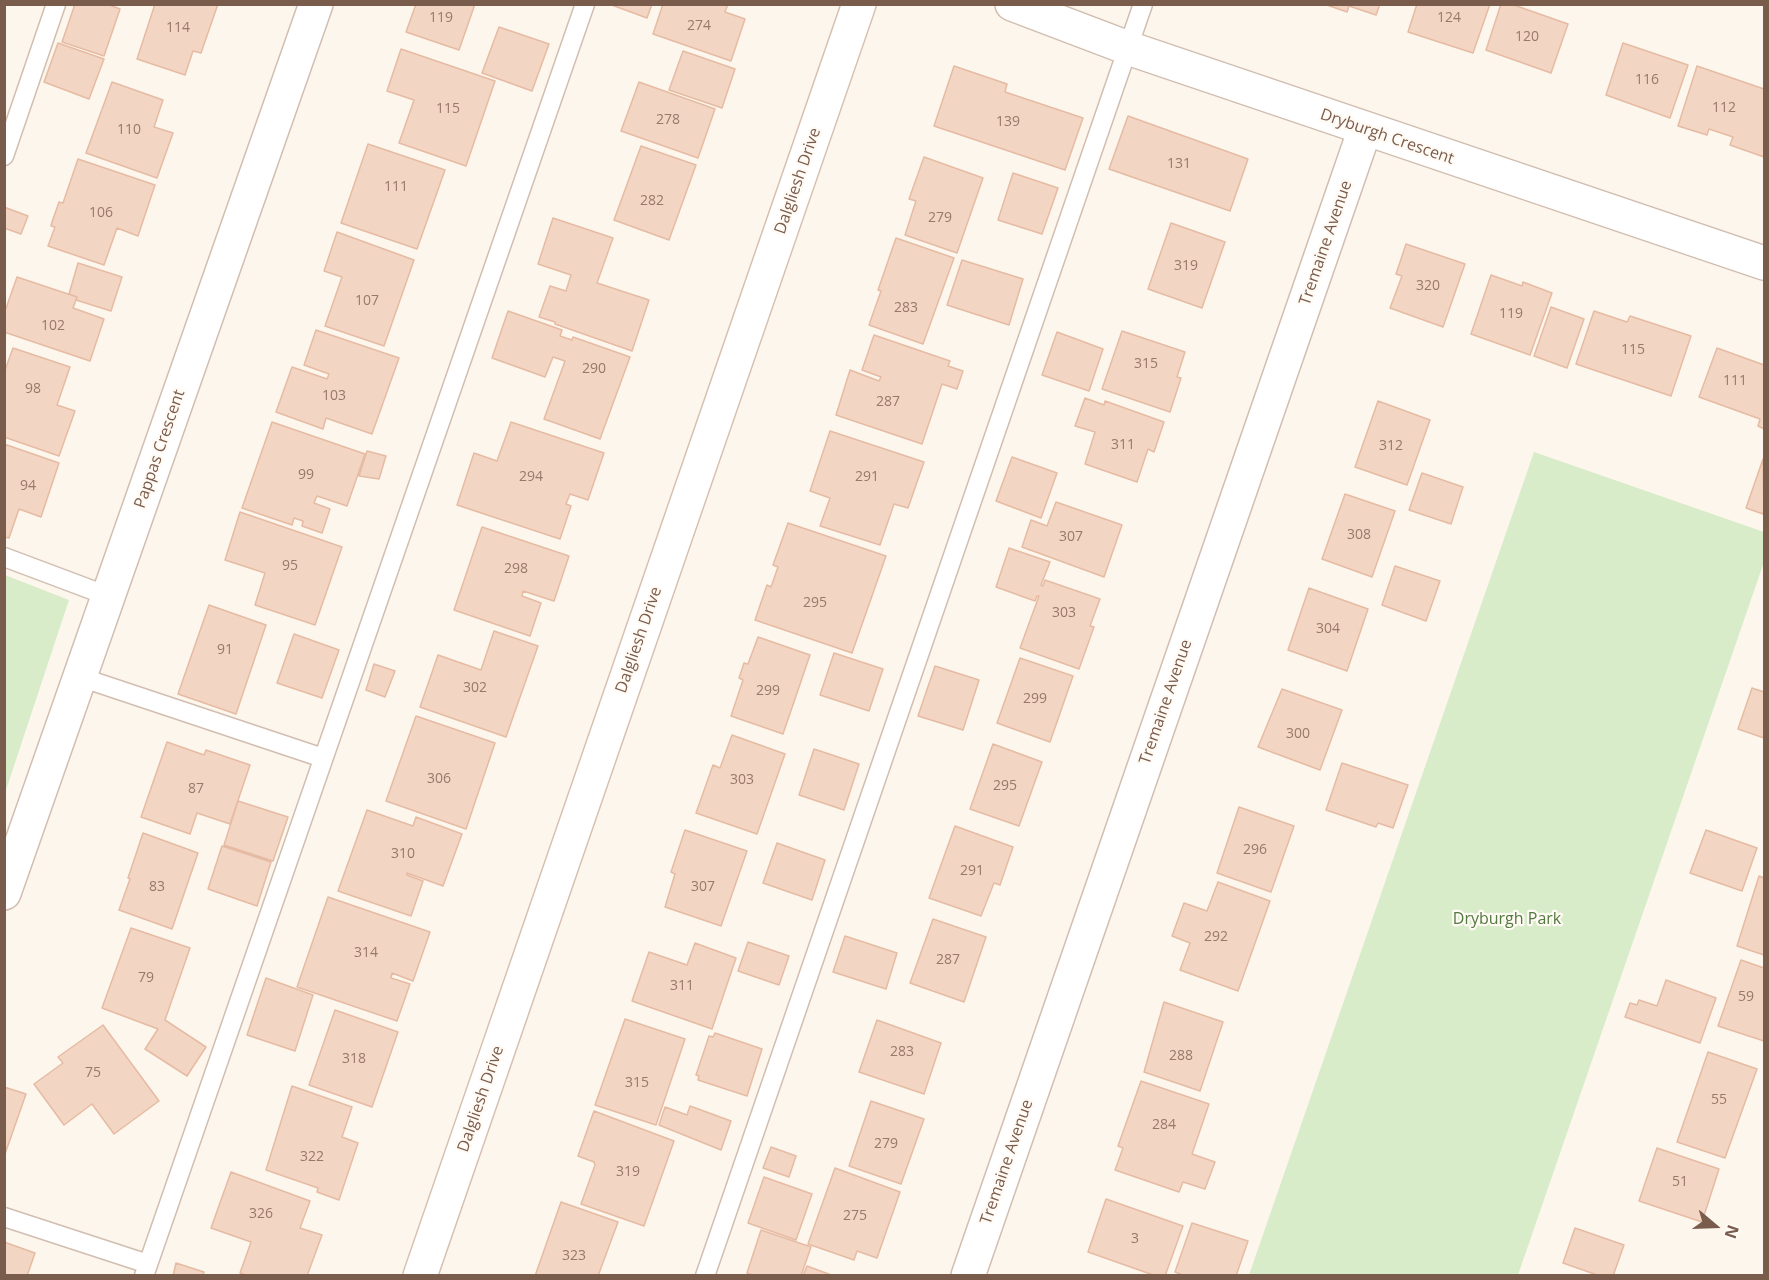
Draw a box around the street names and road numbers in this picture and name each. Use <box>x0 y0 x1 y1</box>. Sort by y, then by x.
street label: Dryburgh Crescent <box>1318 105 1456 169</box>
street label: Dalgliesh Drive <box>771 125 825 237</box>
street label: Tremaine Avenue <box>1296 178 1356 308</box>
street label: Pappas Crescent <box>131 387 189 511</box>
street label: Dalgliesh Drive <box>612 584 666 696</box>
street label: Tremaine Avenue <box>1136 637 1196 767</box>
street label: Dalgliesh Drive <box>454 1043 508 1155</box>
street label: Tremaine Avenue <box>977 1097 1037 1227</box>

